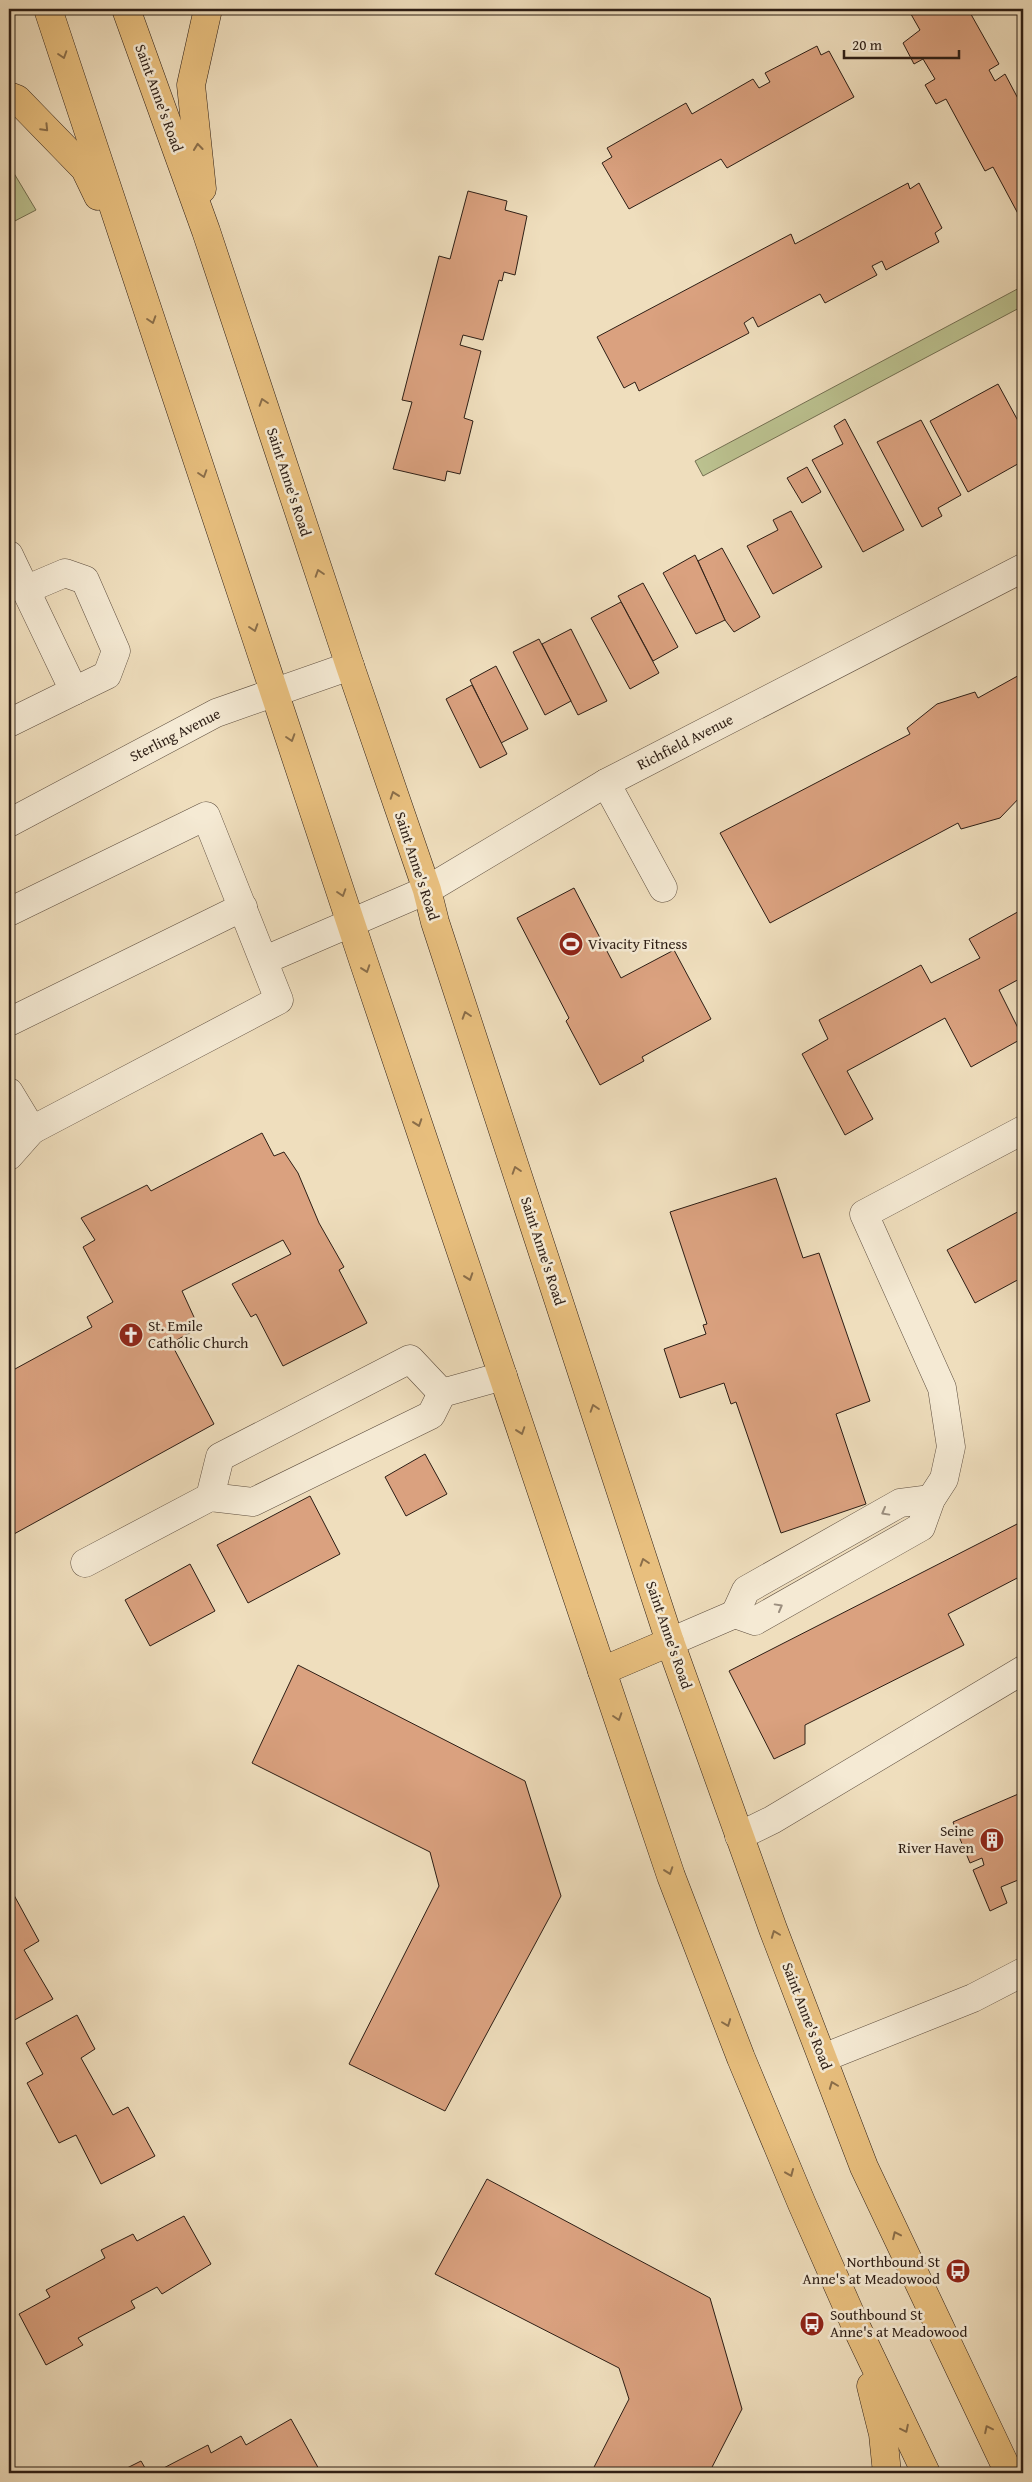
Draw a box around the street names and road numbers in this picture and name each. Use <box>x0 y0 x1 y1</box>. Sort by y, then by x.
street label: Saint Anne's Road <box>130 41 189 155</box>
street label: Saint Anne's Road <box>262 425 317 539</box>
street label: Sterling Avenue <box>126 703 224 767</box>
street label: Richfield Avenue <box>633 708 736 775</box>
street label: Saint Anne's Road <box>390 809 445 923</box>
street label: Saint Anne's Road <box>516 1194 571 1308</box>
street label: Saint Anne's Road <box>641 1578 698 1692</box>
street label: Saint Anne's Road <box>777 1959 838 2072</box>

